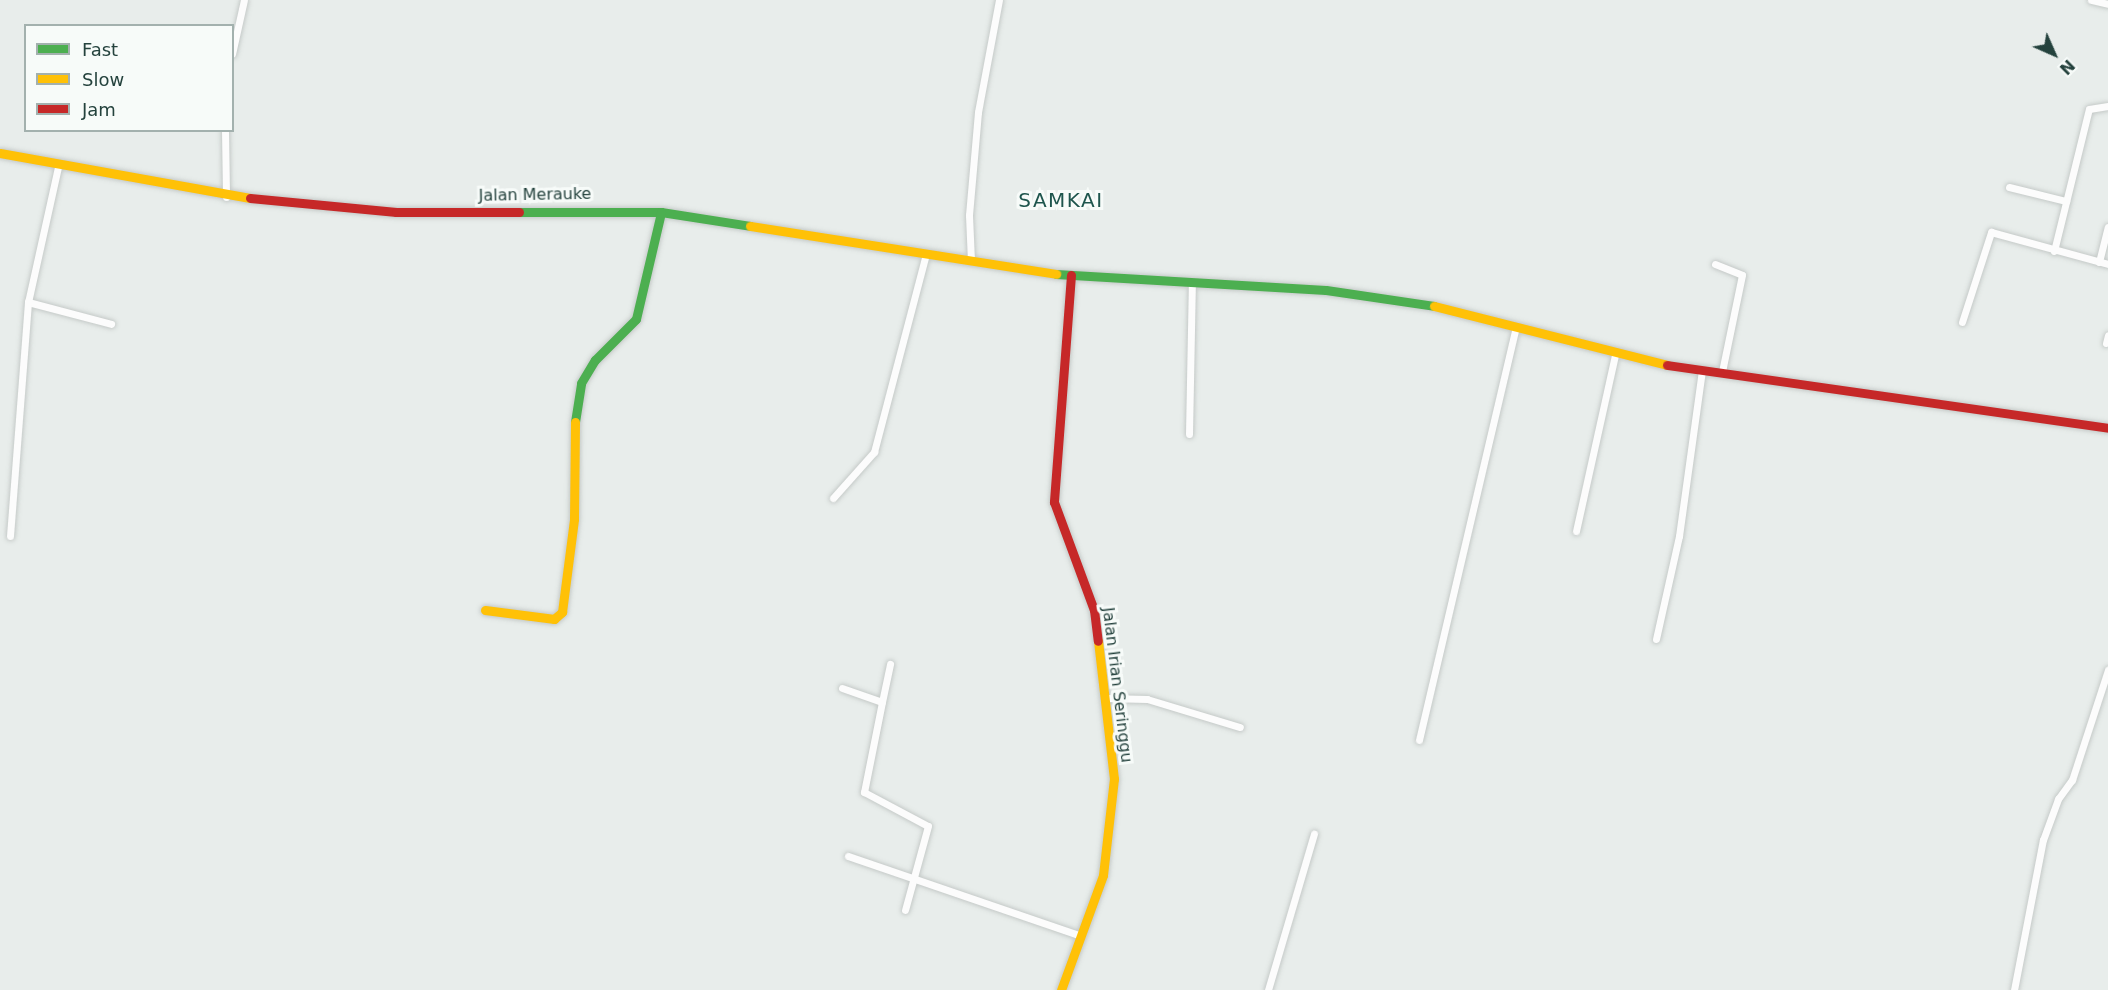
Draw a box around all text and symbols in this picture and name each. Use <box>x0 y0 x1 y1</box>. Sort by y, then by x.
legend <box>24 24 234 132</box>
north arrow <box>2024 24 2084 84</box>
text: Fast <box>82 39 118 60</box>
text: N <box>2056 56 2079 79</box>
text: Slow <box>82 69 124 90</box>
text: Jam <box>82 99 116 120</box>
street label: Jalan Merauke <box>478 184 592 206</box>
district label: SAMKAI <box>1018 188 1104 212</box>
street label: Jalan Irian Seringgu <box>1098 606 1136 764</box>

